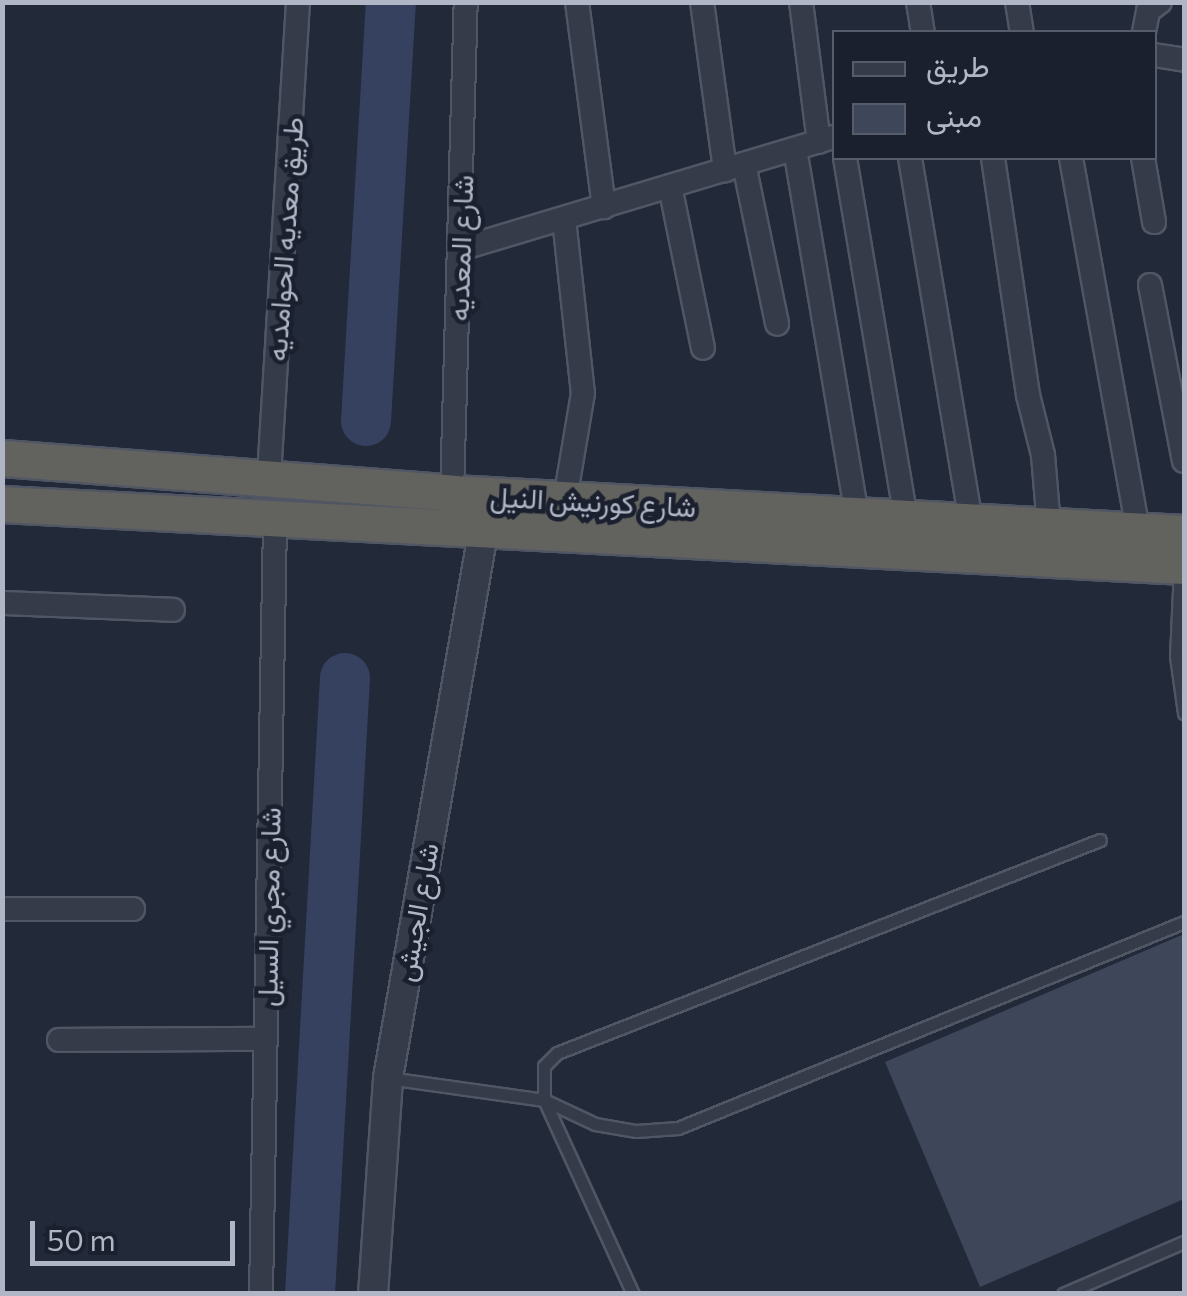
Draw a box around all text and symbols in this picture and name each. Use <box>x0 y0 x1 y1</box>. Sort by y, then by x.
legend <box>832 30 1157 160</box>
text: طريق <box>926 46 990 83</box>
text: مبنى <box>926 96 982 133</box>
street label: طريق معديه الحوامديه <box>259 116 309 362</box>
street label: شارع المعديه <box>441 174 479 322</box>
street label: شارع كورنيش النيل <box>489 479 697 523</box>
street label: شارع مجري السيل <box>249 807 287 1007</box>
street label: شارع الجيش <box>387 840 445 984</box>
scale bar <box>35 1201 240 1263</box>
text: 50 m <box>47 1220 116 1257</box>

